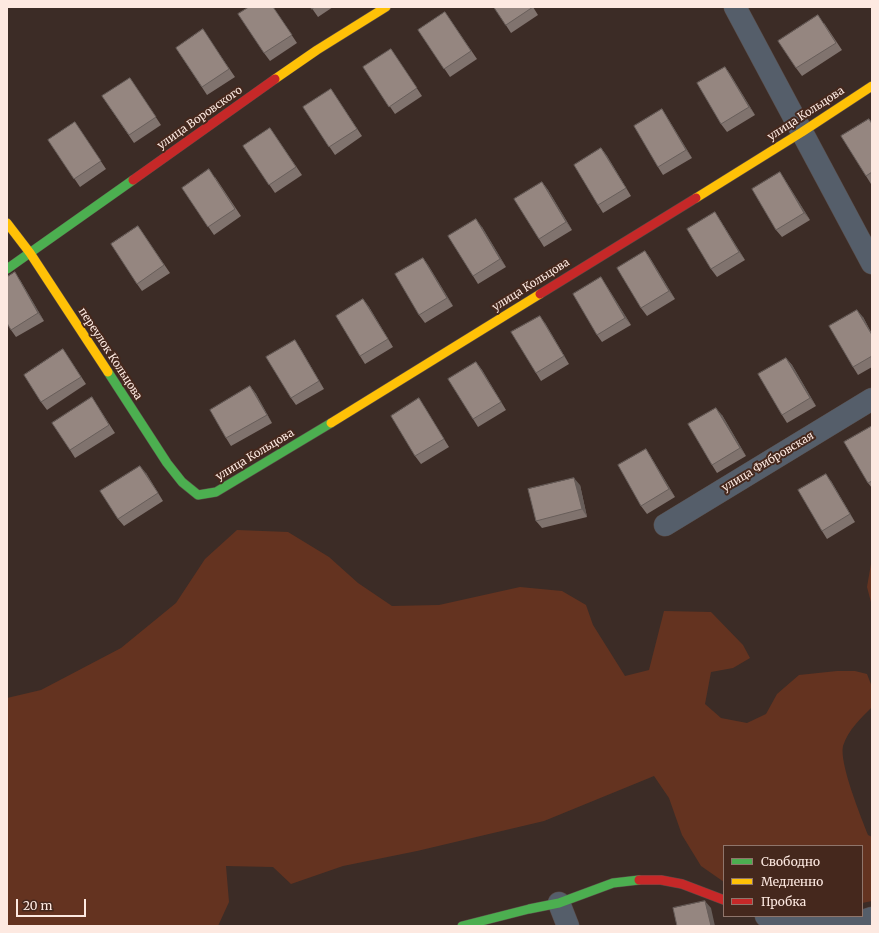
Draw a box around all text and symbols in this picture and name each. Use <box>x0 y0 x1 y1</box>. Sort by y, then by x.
street label: улица Воровского <box>155 84 245 152</box>
street label: улица Кольцова <box>765 84 847 144</box>
street label: улица Кольцова <box>490 256 572 314</box>
street label: переулок Кольцова <box>75 306 145 402</box>
street label: улица Кольцова <box>214 426 296 484</box>
street label: улица Фибровская <box>720 429 816 495</box>
legend <box>723 845 863 917</box>
text: Свободно <box>761 854 820 869</box>
text: Медленно <box>761 874 823 889</box>
scale bar <box>18 891 88 917</box>
text: Пробка <box>761 894 806 909</box>
text: 20 m <box>23 898 52 913</box>

